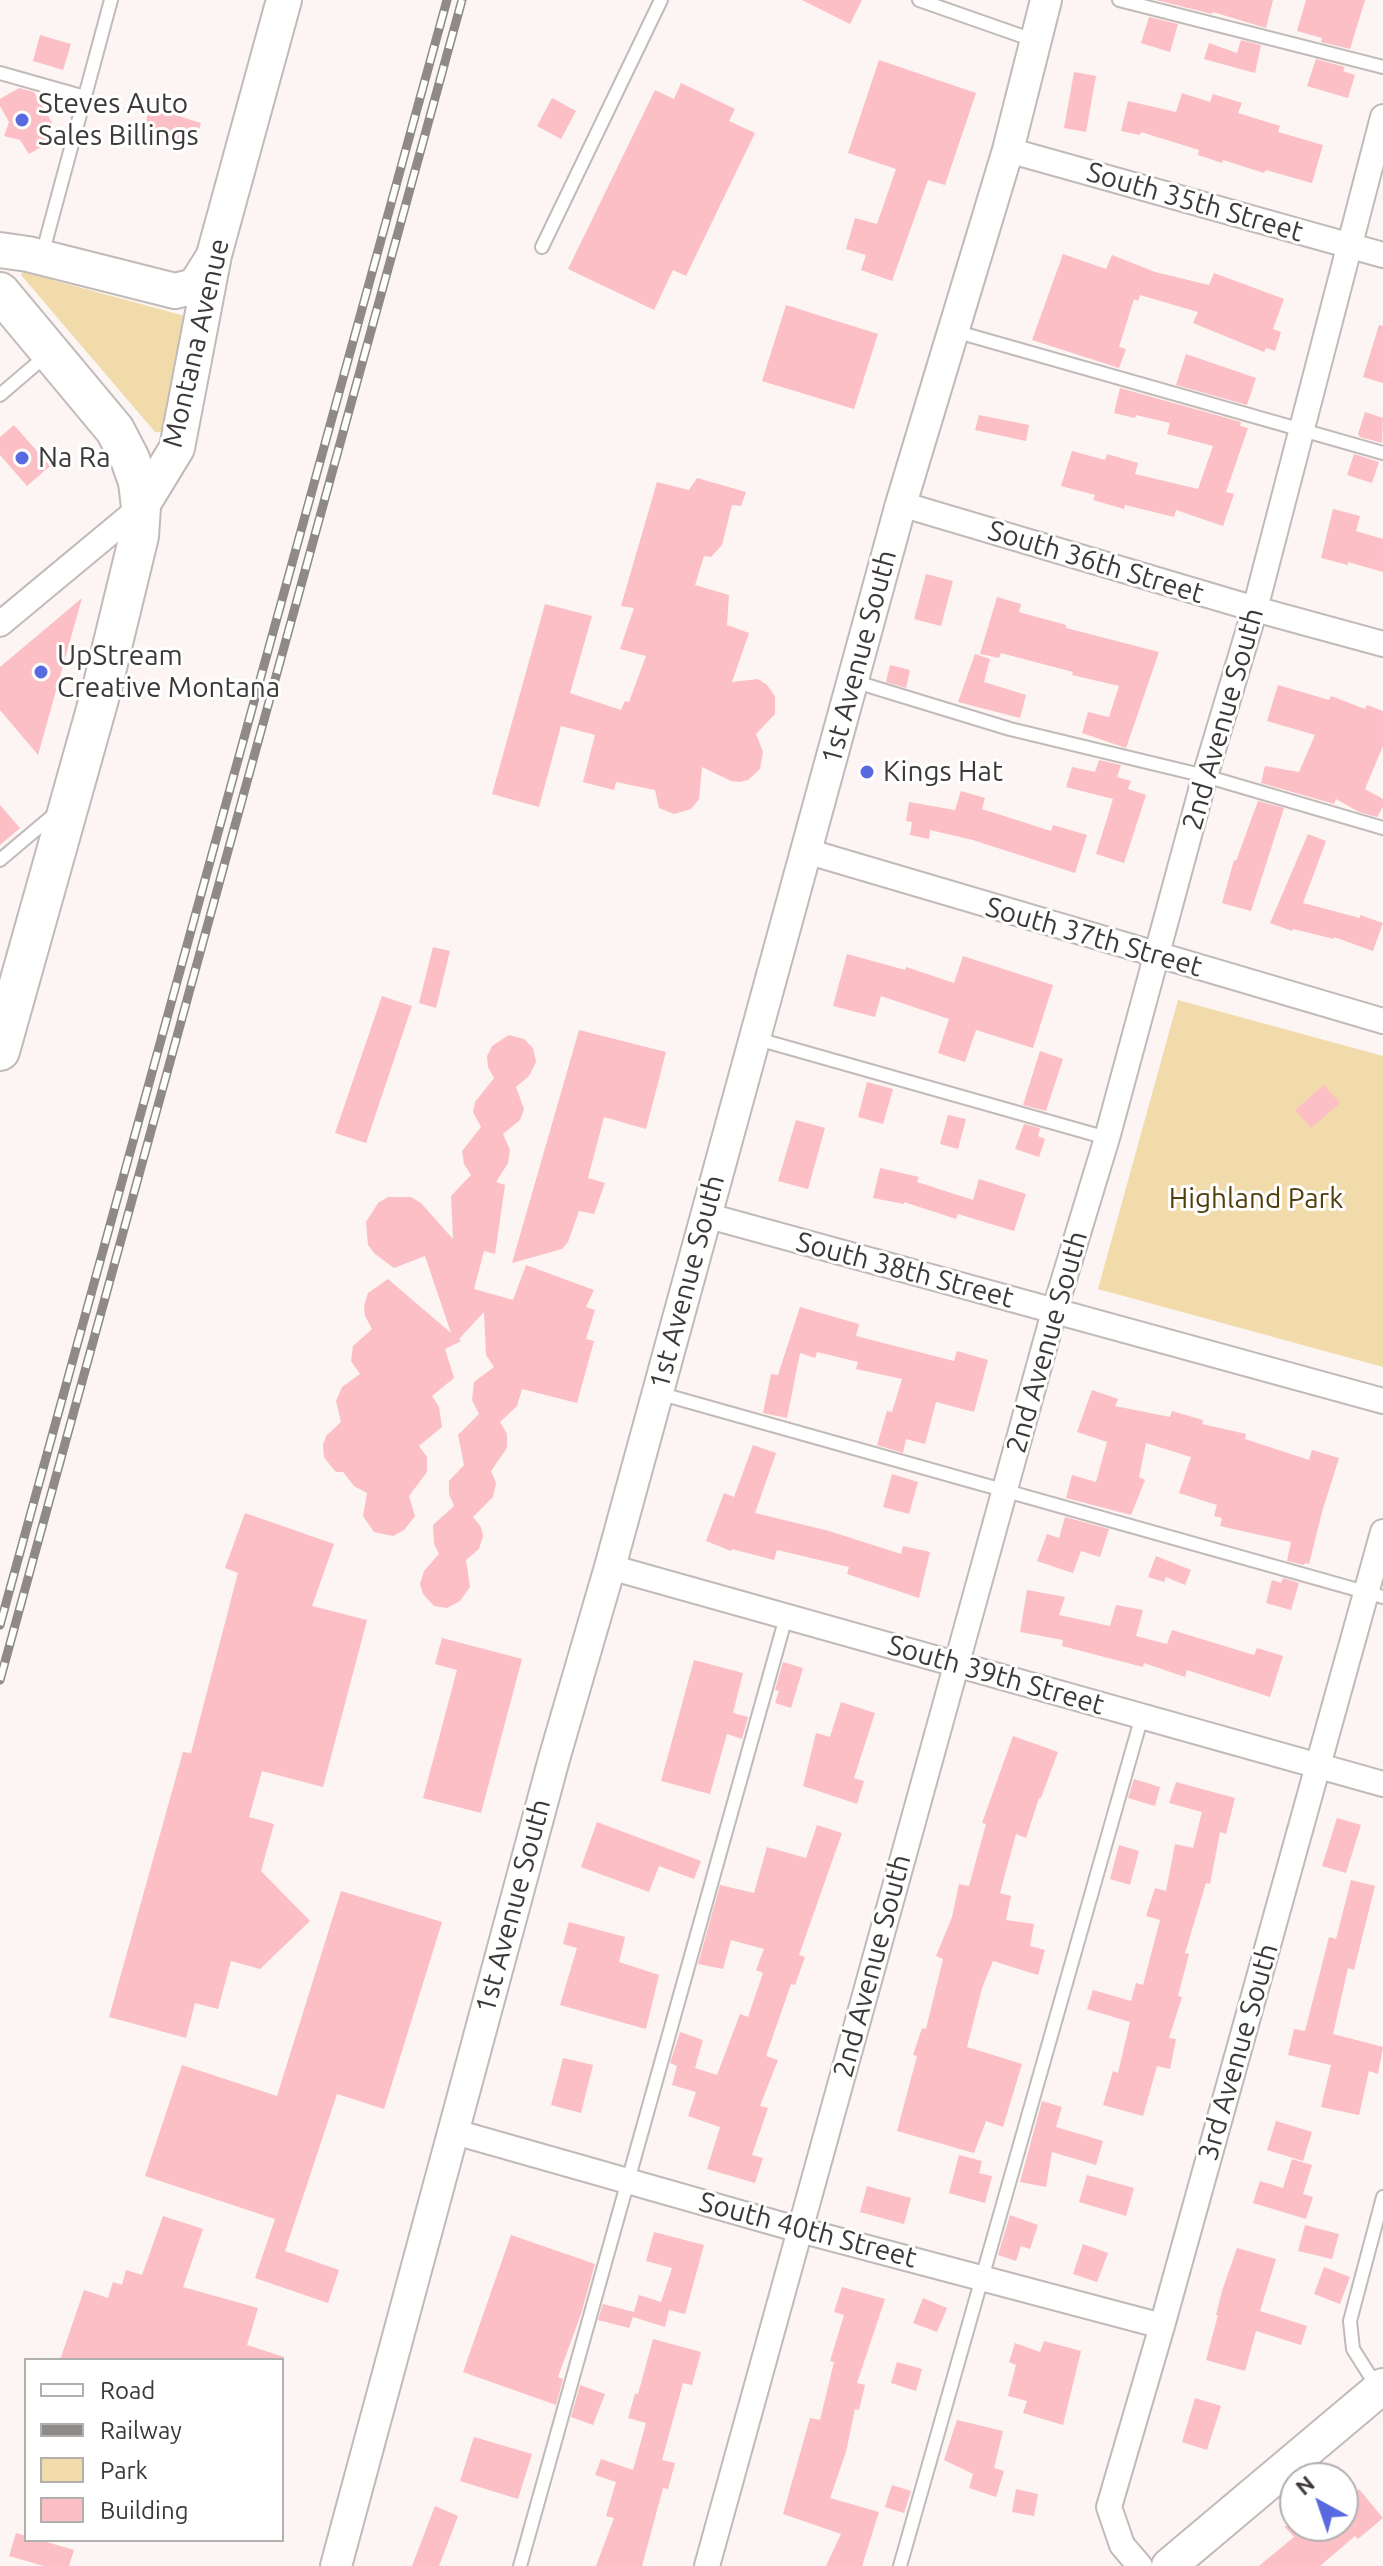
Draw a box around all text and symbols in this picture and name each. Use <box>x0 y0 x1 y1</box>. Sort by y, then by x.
place label: Steves Auto Sales Billings <box>38 87 199 153</box>
marker: Steves Auto Sales Billings <box>13 111 31 129</box>
street label: South 35th Street <box>1083 155 1307 249</box>
street label: Montana Avenue <box>156 235 236 451</box>
place label: Na Ra <box>38 441 111 475</box>
marker: Na Ra <box>13 449 31 467</box>
street label: South 36th Street <box>984 513 1208 611</box>
street label: 1st Avenue South <box>814 546 904 768</box>
street label: 2nd Avenue South <box>1175 604 1271 834</box>
place label: UpStream Creative Montana <box>57 639 280 705</box>
marker: UpStream Creative Montana <box>32 663 50 681</box>
place label: Kings Hat <box>883 755 1003 789</box>
marker: Kings Hat <box>858 763 876 781</box>
street label: South 37th Street <box>982 890 1206 984</box>
street label: 1st Avenue South <box>642 1171 732 1393</box>
park label: Highland Park <box>1169 1182 1343 1216</box>
street label: South 38th Street <box>793 1225 1017 1315</box>
street label: 2nd Avenue South <box>999 1227 1095 1457</box>
street label: South 39th Street <box>884 1628 1108 1722</box>
street label: 1st Avenue South <box>468 1795 558 2017</box>
street label: 2nd Avenue South <box>826 1851 918 2081</box>
street label: 3rd Avenue South <box>1191 1940 1285 2164</box>
street label: South 40th Street <box>696 2185 920 2275</box>
legend <box>24 2358 284 2542</box>
text: Road <box>100 2377 155 2404</box>
text: Railway <box>100 2417 182 2444</box>
text: Park <box>100 2457 148 2484</box>
north arrow <box>1279 2462 1359 2542</box>
text: N <box>1290 2470 1319 2500</box>
text: Building <box>100 2497 188 2524</box>

